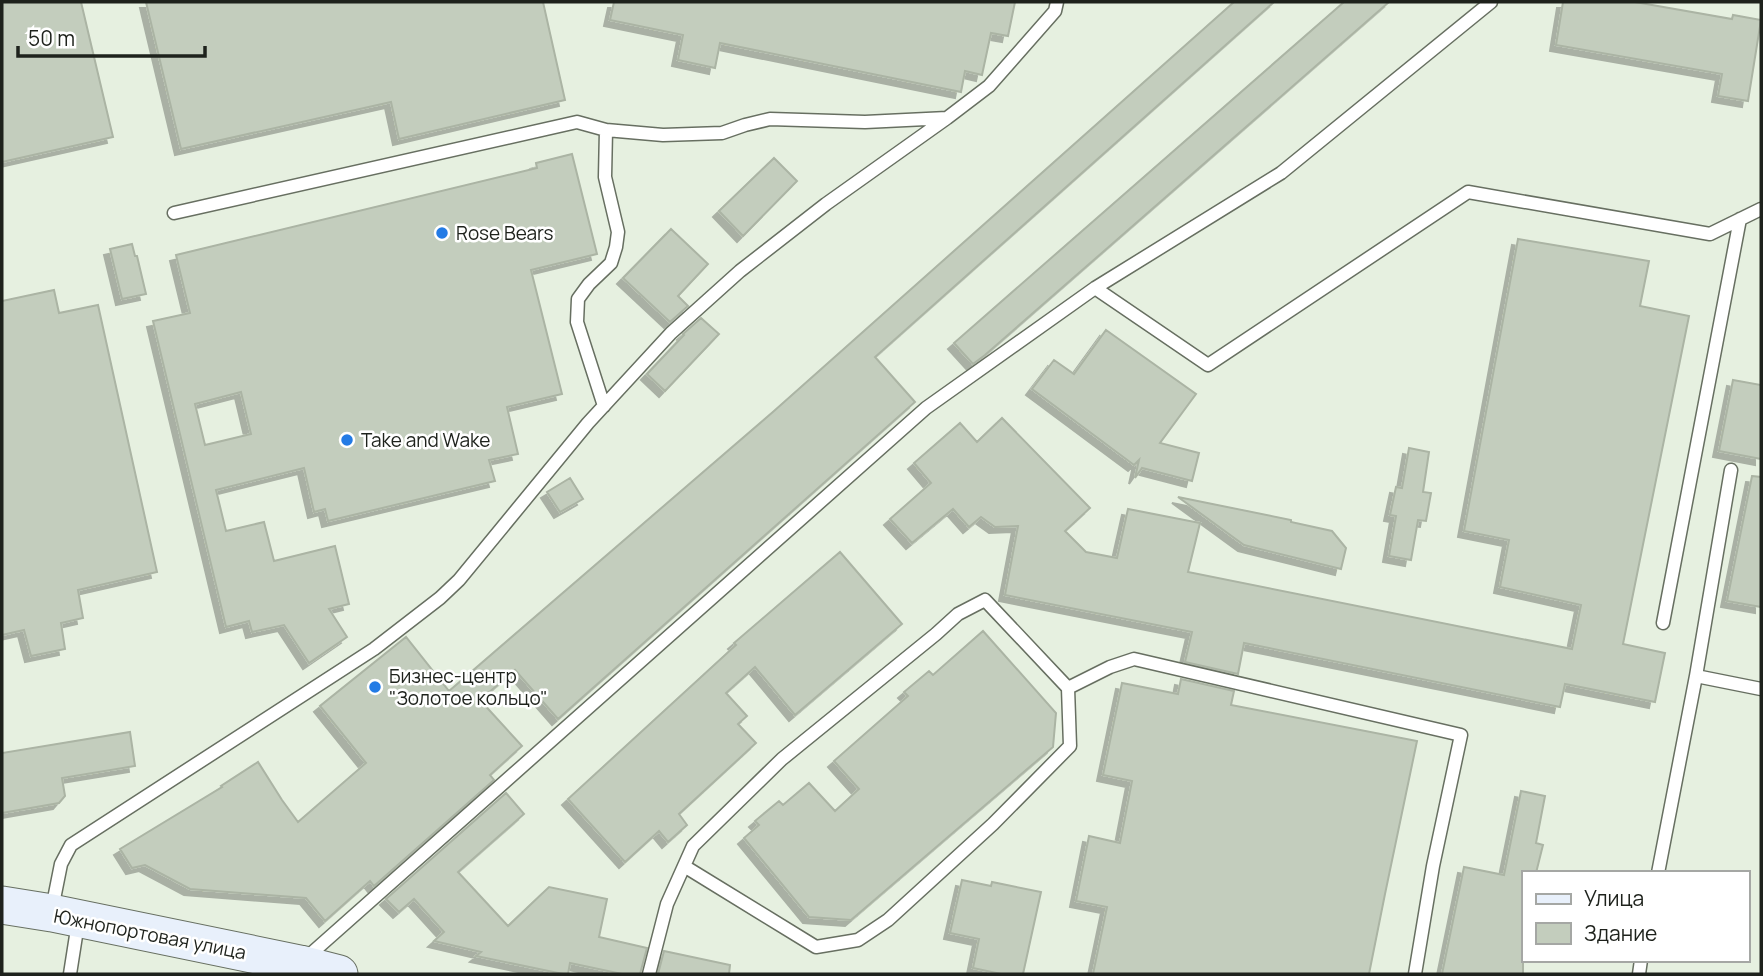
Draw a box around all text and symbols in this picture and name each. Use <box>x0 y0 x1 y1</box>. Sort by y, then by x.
scale bar <box>18 14 205 58</box>
text: 50 m <box>28 24 75 52</box>
place label: Rose Bears <box>456 220 554 246</box>
marker: Rose Bears <box>434 225 450 241</box>
place label: Take and Wake <box>361 427 490 453</box>
marker: Take and Wake <box>339 432 355 448</box>
place label: Бизнес-центр "Золотое кольцо" <box>389 663 548 711</box>
marker: Бизнес-центр "Золотое кольцо" <box>367 679 383 695</box>
legend <box>1522 871 1749 962</box>
text: Улица <box>1584 884 1644 912</box>
street label: Южнопортовая улица <box>52 903 248 965</box>
text: Здание <box>1584 919 1657 947</box>

